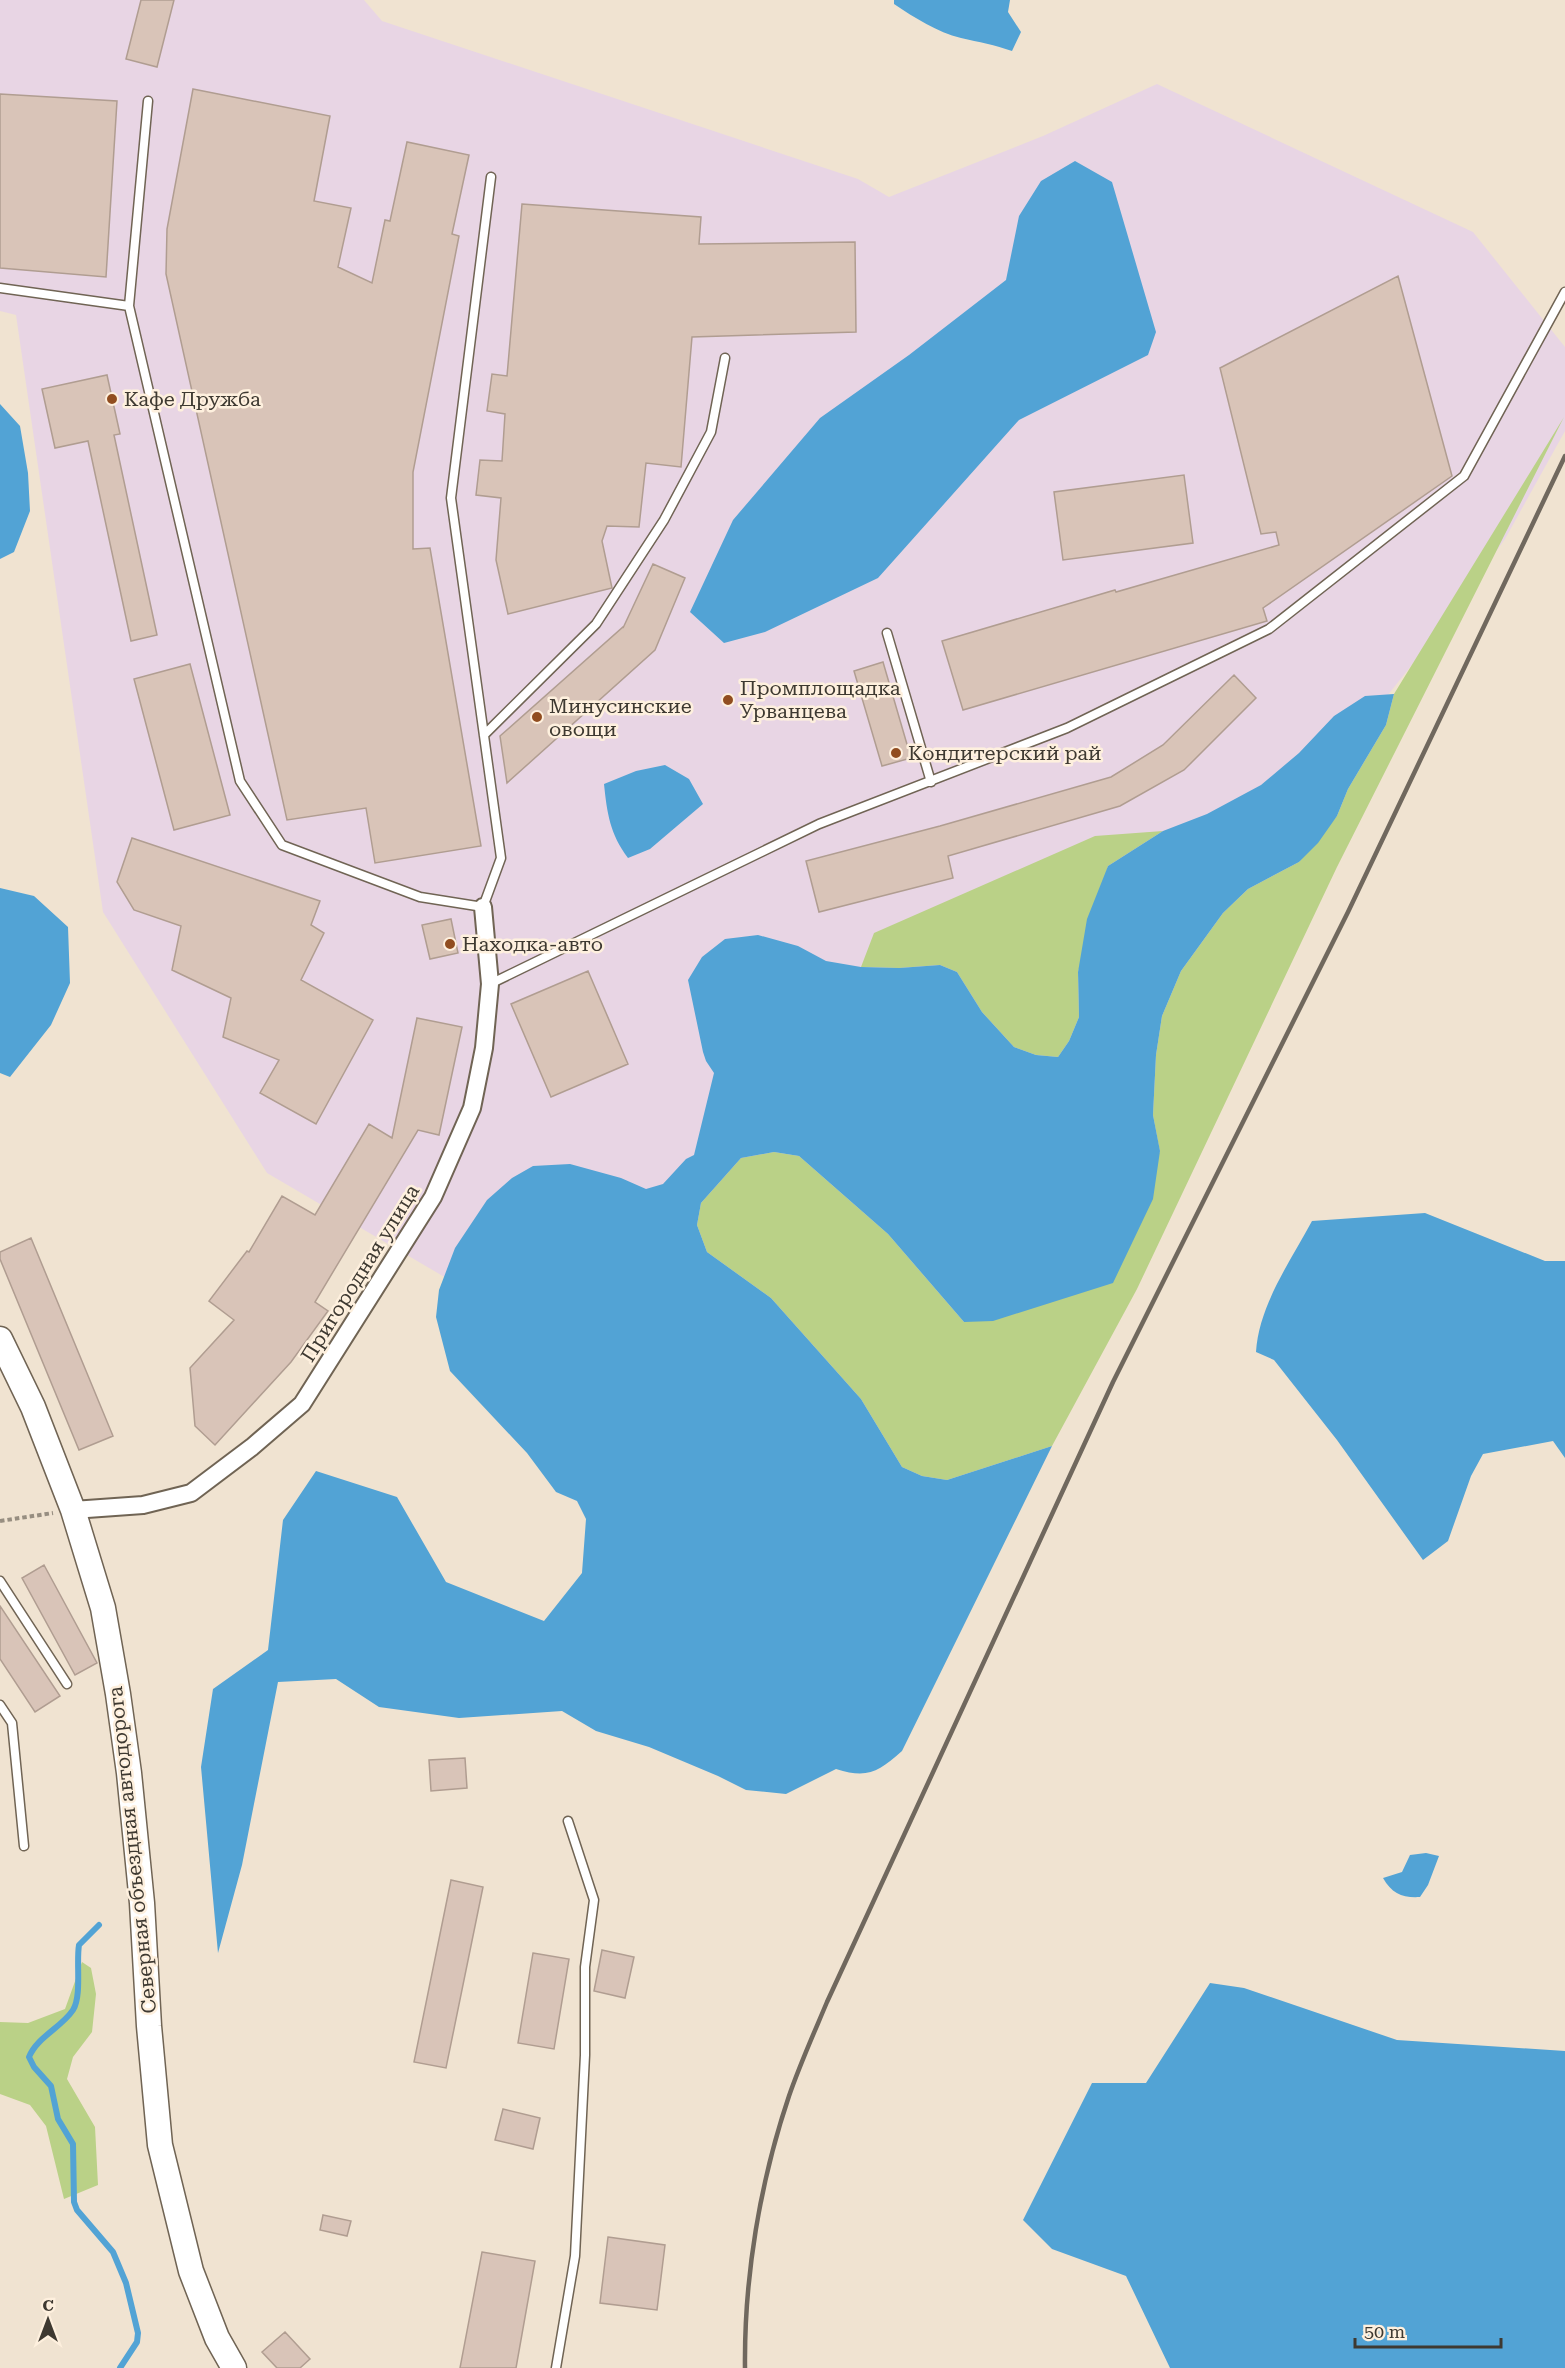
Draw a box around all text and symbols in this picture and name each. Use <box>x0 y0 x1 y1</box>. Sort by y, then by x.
place label: Кафе Дружба <box>124 387 261 411</box>
marker: Кафе Дружба <box>105 392 119 406</box>
place label: Промплощадка Урванцева <box>740 676 901 723</box>
marker: Промплощадка Урванцева <box>721 693 735 707</box>
place label: Минусинские овощи <box>549 694 692 741</box>
marker: Минусинские овощи <box>530 710 544 724</box>
place label: Кондитерский рай <box>908 741 1102 765</box>
marker: Кондитерский рай <box>889 746 903 760</box>
place label: Находка-авто <box>462 932 603 956</box>
marker: Находка-авто <box>443 937 457 951</box>
street label: Пригородная улица <box>296 1180 424 1366</box>
street label: Северная объездная автодорога <box>103 1685 161 2015</box>
north arrow <box>18 2290 78 2350</box>
text: С <box>42 2296 54 2315</box>
scale bar <box>1355 2311 1500 2349</box>
text: 50 m <box>1364 2321 1405 2342</box>

